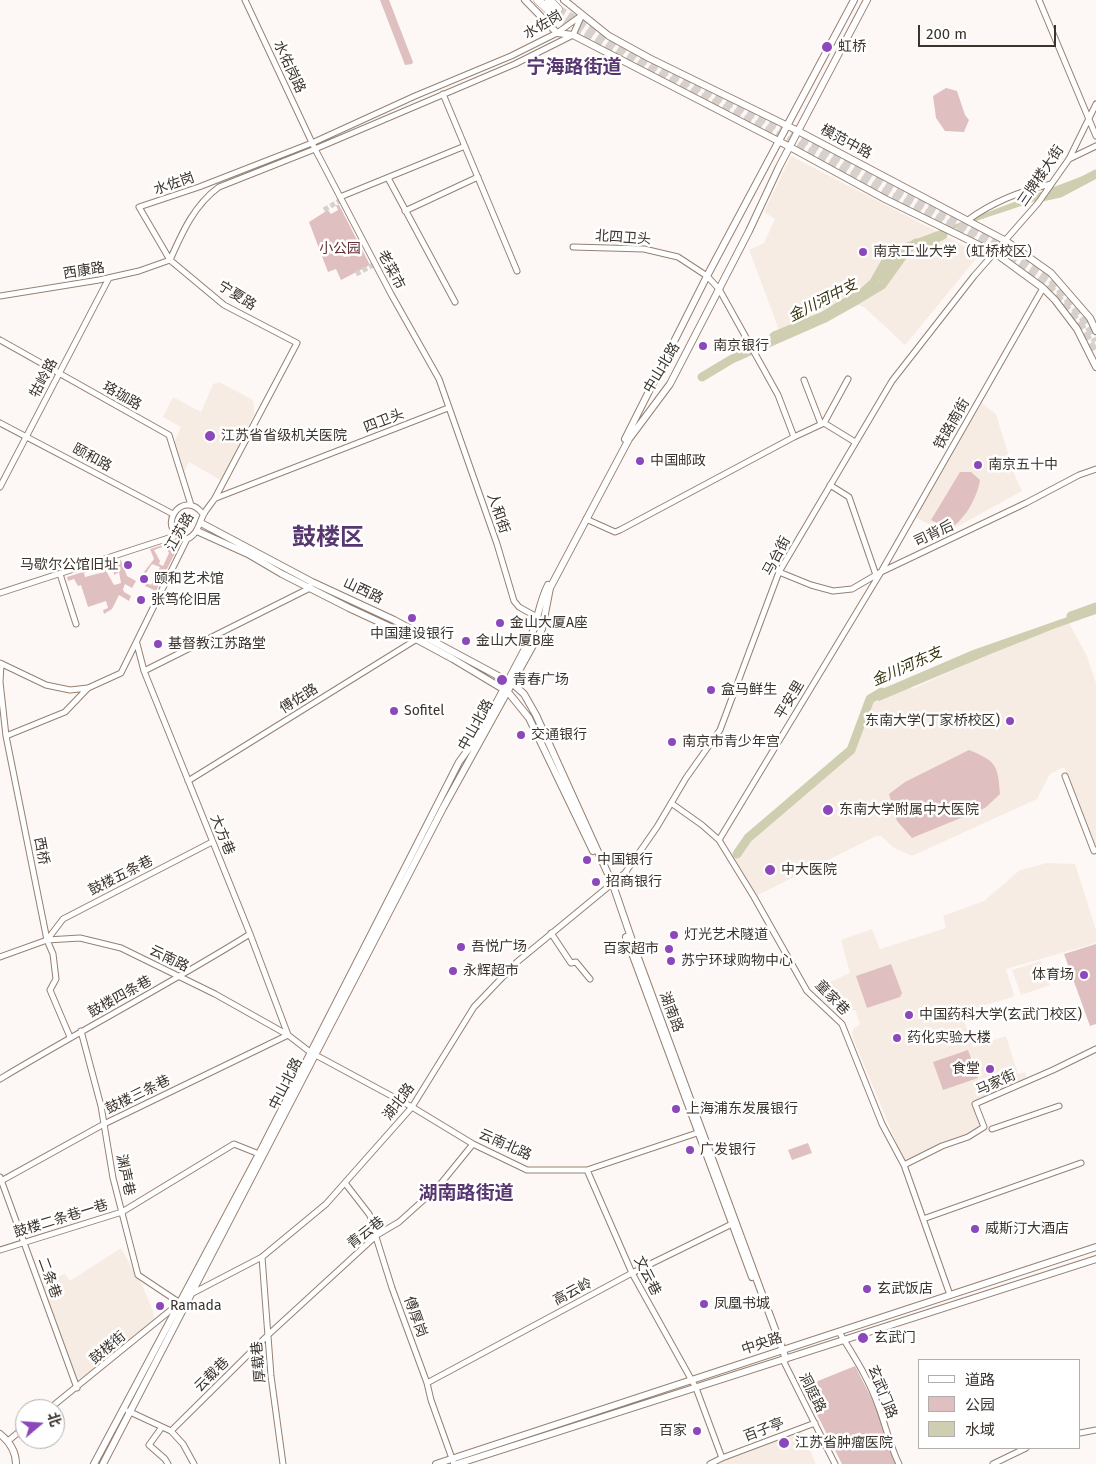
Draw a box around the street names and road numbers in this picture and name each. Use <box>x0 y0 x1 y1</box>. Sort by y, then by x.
street label: 水佐岗 <box>521 7 565 43</box>
street label: 水佑岗路 <box>270 38 308 96</box>
street label: 模范中路 <box>817 121 875 163</box>
street label: 三牌楼大街 <box>1014 142 1068 210</box>
street label: 水佐岗 <box>151 169 197 199</box>
street label: 北四卫头 <box>594 228 652 248</box>
street label: 老菜市 <box>374 248 408 292</box>
street label: 西康路 <box>62 259 106 283</box>
street label: 宁夏路 <box>215 278 259 314</box>
street label: 中山北路 <box>640 340 684 396</box>
street label: 牯岭路 <box>27 356 61 400</box>
street label: 珞珈路 <box>100 378 144 414</box>
street label: 铁路南街 <box>931 396 973 452</box>
street label: 四卫头 <box>361 406 407 436</box>
street label: 颐和路 <box>70 441 114 475</box>
street label: 人和街 <box>483 490 513 536</box>
street label: 江苏路 <box>162 510 198 554</box>
street label: 司背后 <box>911 518 957 550</box>
street label: 马台街 <box>760 534 794 578</box>
street label: 山西路 <box>340 575 386 607</box>
street label: 平安里 <box>772 678 808 722</box>
street label: 傅佐路 <box>277 681 321 717</box>
street label: 中山北路 <box>455 696 497 754</box>
street label: 大方巷 <box>206 812 238 858</box>
street label: 西桥 <box>30 836 52 866</box>
street label: 鼓楼五条巷 <box>86 853 156 899</box>
street label: 云南路 <box>146 942 192 976</box>
street label: 鼓楼四条巷 <box>85 973 155 1021</box>
street label: 童家巷 <box>811 977 853 1019</box>
street label: 湖南路 <box>656 989 686 1035</box>
street label: 中山北路 <box>266 1055 306 1113</box>
street label: 马家街 <box>973 1067 1019 1099</box>
street label: 鼓楼三条巷 <box>103 1072 173 1118</box>
street label: 湖北路 <box>380 1080 418 1124</box>
street label: 云南北路 <box>476 1126 534 1164</box>
street label: 渊声巷 <box>112 1153 138 1197</box>
street label: 鼓楼二条巷一巷 <box>12 1197 110 1241</box>
street label: 青云巷 <box>344 1213 388 1253</box>
street label: 文云巷 <box>630 1253 664 1299</box>
street label: 二条巷 <box>34 1255 64 1301</box>
street label: 高云岭 <box>551 1275 595 1309</box>
street label: 傅厚岗 <box>400 1294 430 1340</box>
street label: 鼓楼街 <box>87 1328 129 1368</box>
street label: 中央路 <box>739 1330 785 1358</box>
street label: 厚载巷 <box>249 1340 269 1384</box>
street label: 云载巷 <box>191 1354 233 1396</box>
street label: 玄武门路 <box>864 1363 900 1421</box>
street label: 洞庭路 <box>795 1370 829 1416</box>
street label: 百子亭 <box>741 1415 787 1445</box>

